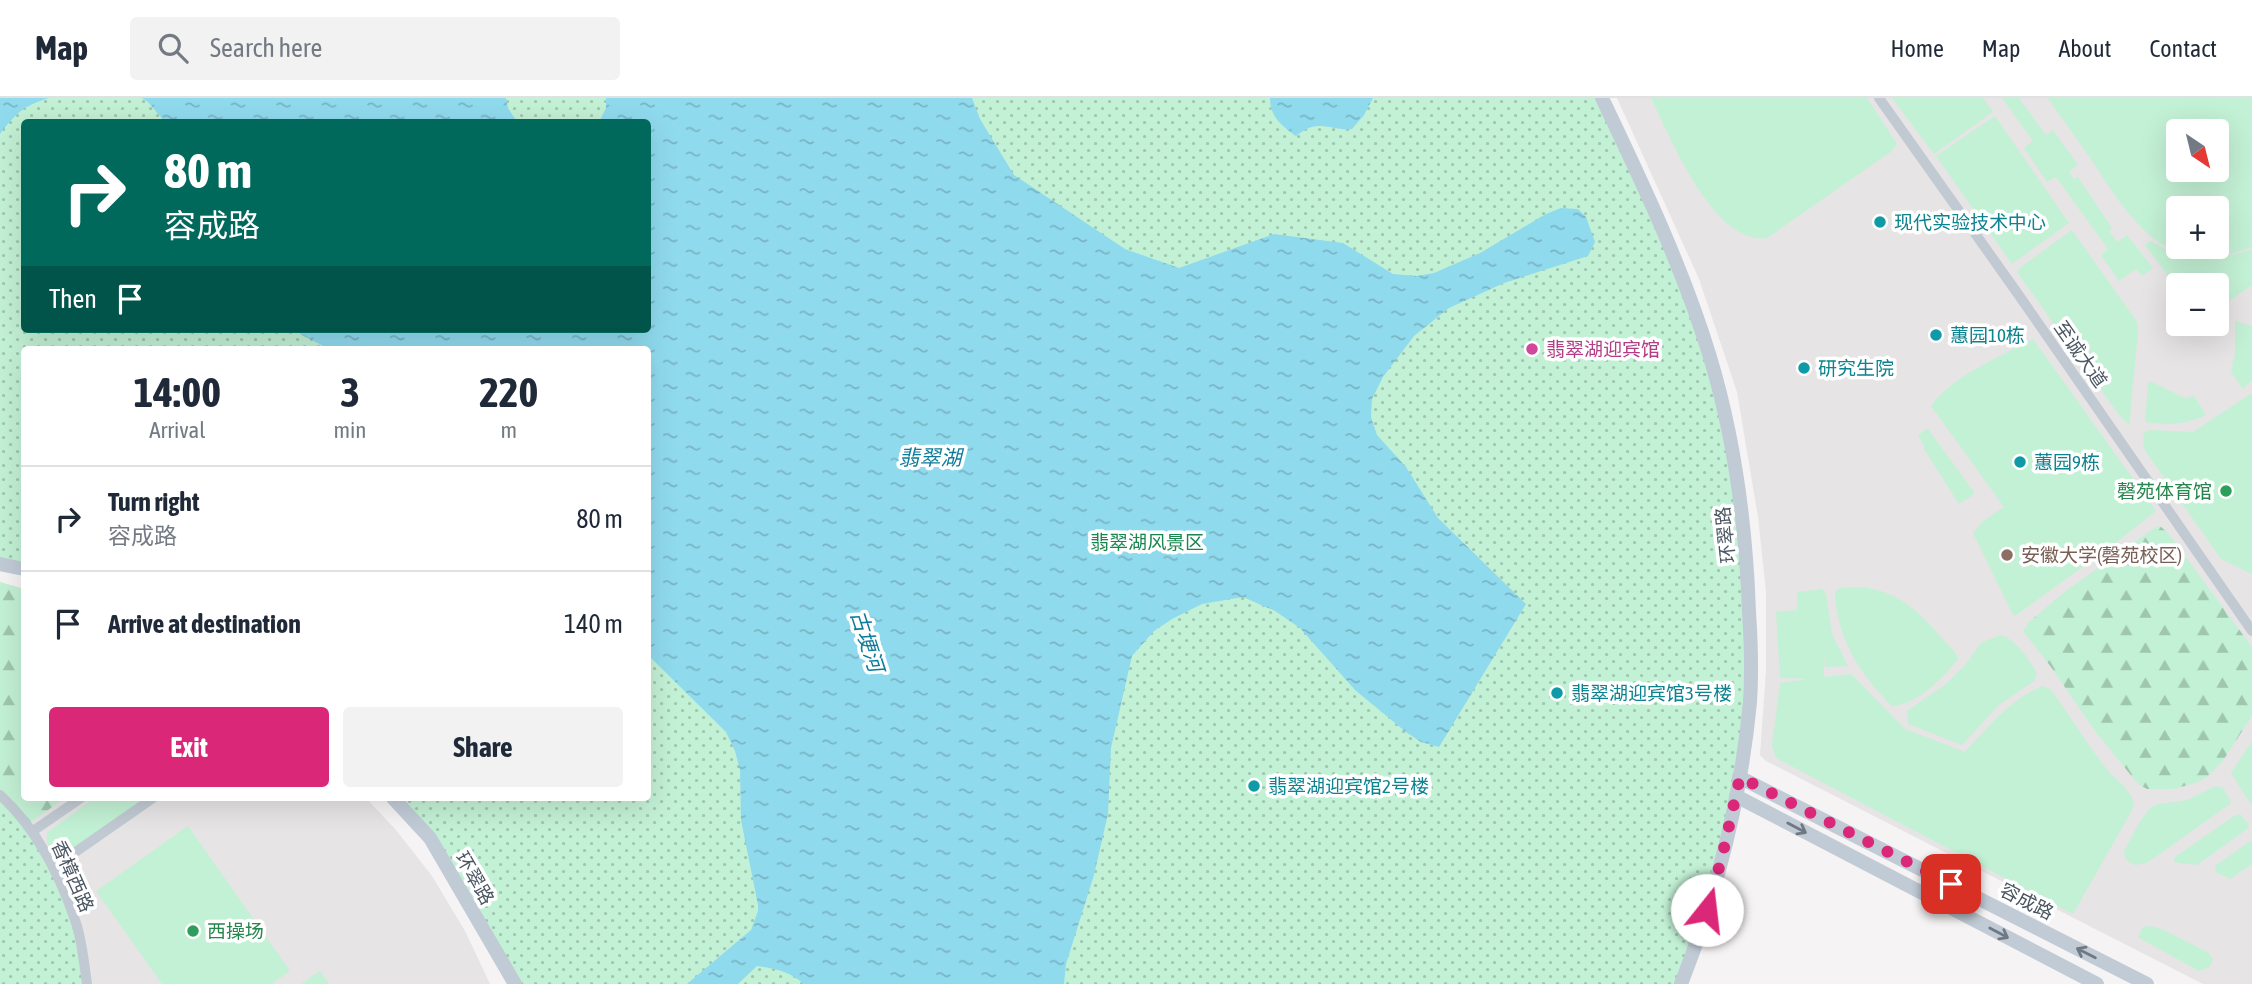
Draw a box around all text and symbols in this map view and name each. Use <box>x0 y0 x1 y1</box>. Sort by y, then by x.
search box <box>130 17 620 80</box>
text: Map <box>35 29 88 67</box>
icon: search <box>154 29 192 67</box>
text: Search here <box>210 33 322 63</box>
text: Home <box>1890 35 1944 62</box>
text: Map <box>1982 35 2020 62</box>
text: About <box>2058 35 2111 62</box>
text: Contact <box>2149 35 2217 62</box>
north arrow <box>2166 119 2230 182</box>
map controls <box>2166 119 2229 336</box>
text: 80 m <box>164 142 252 198</box>
icon: right <box>49 147 140 238</box>
button: + <box>2166 196 2229 259</box>
text: 容成路 <box>164 207 260 244</box>
place label: 现代实验技术中心 <box>1894 211 2046 233</box>
marker: 现代实验技术中心 <box>1872 214 1888 230</box>
button: − <box>2166 273 2229 336</box>
icon: arrive <box>111 280 149 318</box>
text: Then <box>49 284 97 314</box>
street label: 至诚大道 <box>2050 317 2112 391</box>
place label: 蕙园10栋 <box>1950 324 2025 346</box>
marker: 蕙园10栋 <box>1928 327 1944 343</box>
place label: 翡翠湖迎宾馆 <box>1546 338 1660 360</box>
marker: 翡翠湖迎宾馆 <box>1524 341 1540 357</box>
place label: 研究生院 <box>1818 357 1894 379</box>
marker: 研究生院 <box>1796 360 1812 376</box>
text: 14:00 <box>134 368 221 416</box>
text: 3 <box>340 368 360 416</box>
text: 220 <box>479 368 538 416</box>
text: Arrival <box>149 417 205 443</box>
text: min <box>334 417 367 443</box>
text: m <box>500 417 517 443</box>
water label: 翡翠湖 <box>899 445 964 469</box>
place label: 蕙园9栋 <box>2034 451 2100 473</box>
marker: 蕙园9栋 <box>2012 454 2028 470</box>
place label: 磬苑体育馆 <box>2117 480 2212 502</box>
marker: 磬苑体育馆 <box>2218 483 2234 499</box>
text: Turn right <box>108 487 199 517</box>
icon: right <box>49 500 87 538</box>
text: 80 m <box>576 504 623 534</box>
street label: 环翠路 <box>1711 505 1739 565</box>
text: 容成路 <box>108 523 177 549</box>
park label: 翡翠湖风景区 <box>1090 531 1204 553</box>
place label: 安徽大学(磬苑校区) <box>2021 544 2182 566</box>
marker: 安徽大学(磬苑校区) <box>1999 547 2015 563</box>
icon: arrive <box>49 605 87 643</box>
water label: 古埂河 <box>847 607 890 678</box>
text: Arrive at destination <box>108 609 301 639</box>
text: 140 m <box>564 609 623 639</box>
place label: 翡翠湖迎宾馆3号楼 <box>1571 682 1732 704</box>
marker: 翡翠湖迎宾馆3号楼 <box>1549 685 1565 701</box>
button: Exit <box>49 707 329 787</box>
button: Share <box>343 707 623 787</box>
place label: 翡翠湖迎宾馆2号楼 <box>1268 775 1429 797</box>
marker: 翡翠湖迎宾馆2号楼 <box>1246 778 1262 794</box>
one-way arrow <box>1786 821 1807 835</box>
street label: 香樟西路 <box>47 837 99 915</box>
street label: 环翠路 <box>451 848 499 908</box>
pin <box>1921 854 1981 914</box>
icon: arrive <box>1932 865 1970 903</box>
position arrow <box>1670 873 1744 947</box>
street label: 容成路 <box>1997 878 2057 924</box>
place label: 西操场 <box>207 920 264 942</box>
marker: 西操场 <box>185 923 201 939</box>
one-way arrow <box>1988 926 2008 940</box>
one-way arrow <box>2076 945 2097 959</box>

